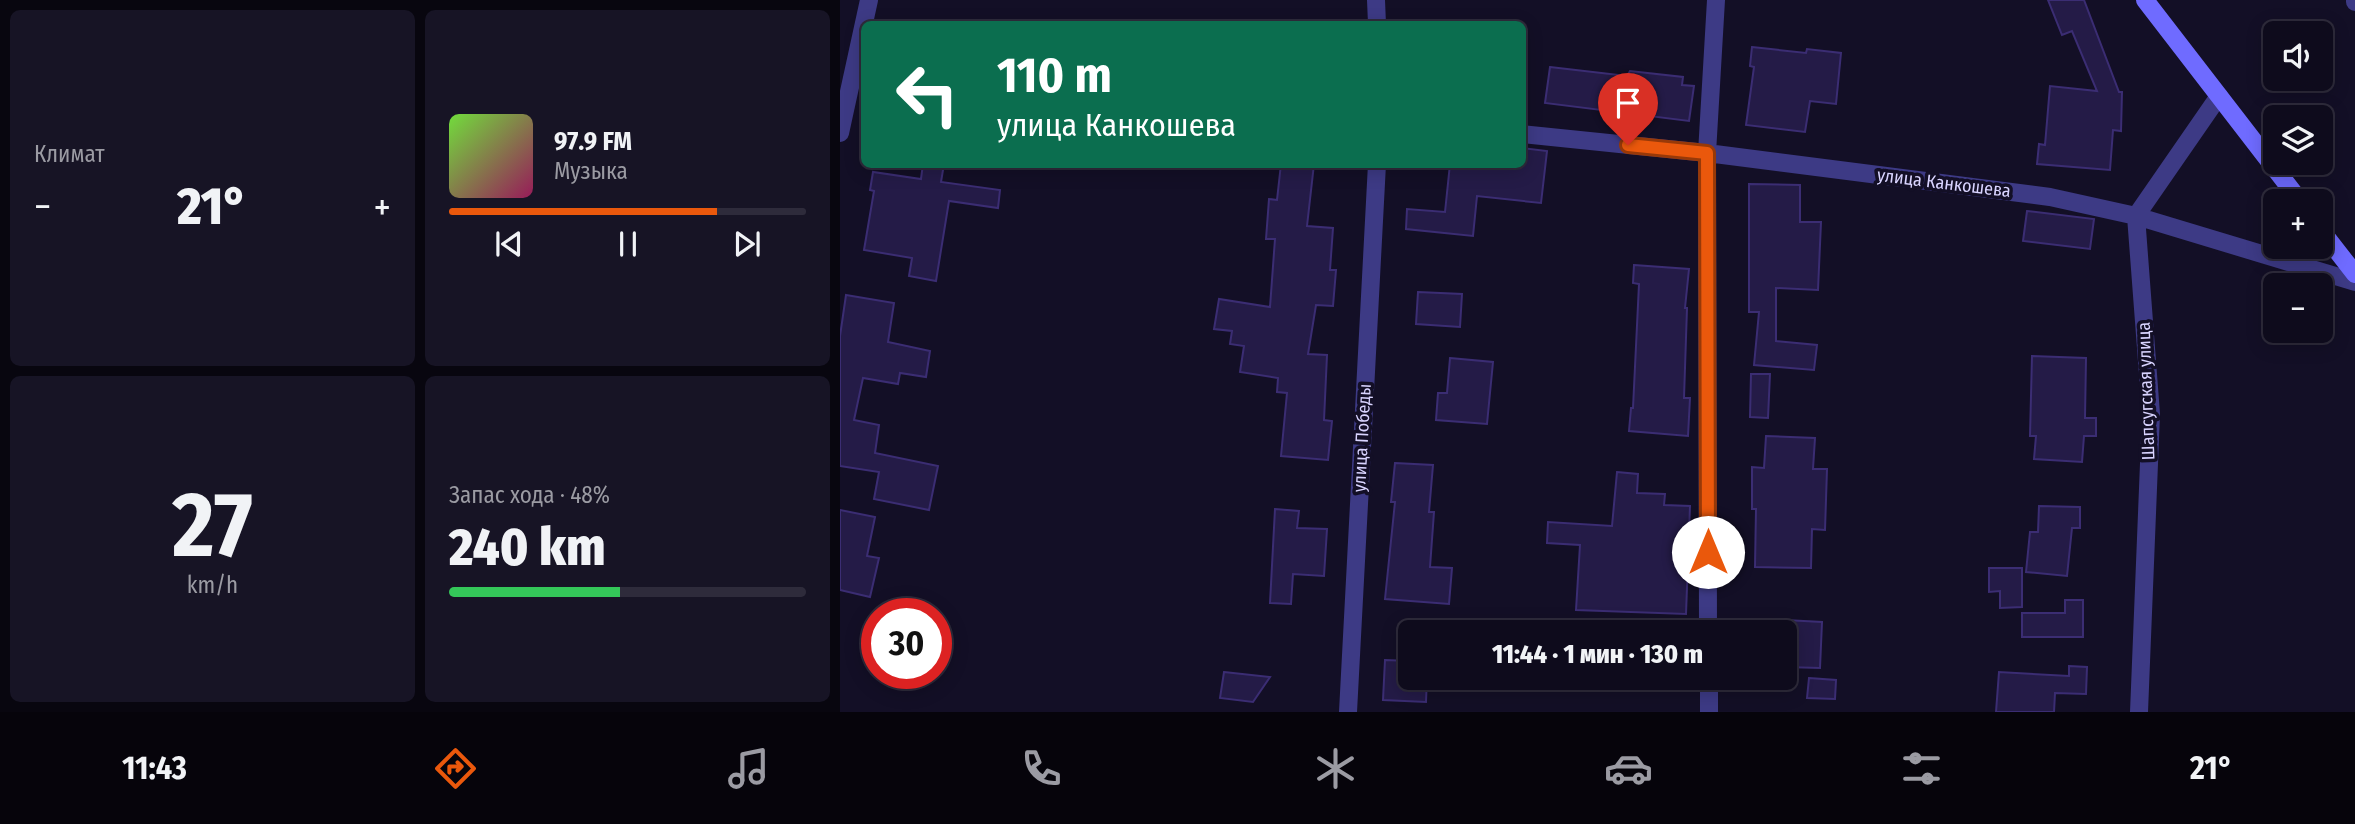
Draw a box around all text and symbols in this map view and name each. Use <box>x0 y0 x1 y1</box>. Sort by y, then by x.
map controls <box>2263 21 2333 343</box>
button: sound <box>2263 21 2333 91</box>
text: 110 m <box>997 46 1112 105</box>
icon: left <box>882 49 973 140</box>
pin <box>1598 73 1658 145</box>
icon: arrive <box>1609 84 1647 122</box>
button: layers <box>2263 105 2333 175</box>
text: улица Канкошева <box>997 106 1236 144</box>
text: 97.9 FM <box>554 126 632 157</box>
text: Климат <box>34 140 105 168</box>
text: Музыка <box>554 157 628 185</box>
street label: улица Канкошева <box>1876 164 2012 202</box>
text: 21° <box>177 175 248 238</box>
text: − <box>34 184 51 230</box>
text: + <box>374 184 391 230</box>
button: + <box>2263 189 2333 259</box>
icon: previous <box>490 225 528 263</box>
icon: pause <box>609 225 647 263</box>
icon: next <box>728 225 766 263</box>
button: − <box>2263 273 2333 343</box>
street label: Шапсугская улица <box>2133 321 2159 461</box>
street label: улица Победы <box>1348 383 1376 493</box>
text: 27 <box>172 471 253 580</box>
text: Запас хода · 48% <box>449 481 610 509</box>
position arrow <box>1671 515 1745 589</box>
text: 240 km <box>449 516 606 579</box>
text: km/h <box>187 571 238 599</box>
speed limit sign: 30 <box>861 598 952 689</box>
text: 11:44 · 1 мин · 130 m <box>1492 639 1703 670</box>
icon: directions <box>431 744 480 793</box>
icon: music <box>724 744 773 793</box>
icon: phone <box>1017 744 1066 793</box>
icon: climate <box>1311 744 1360 793</box>
icon: car <box>1604 744 1653 793</box>
icon: filters <box>1897 744 1946 793</box>
text: 11:43 <box>122 749 187 787</box>
text: 21° <box>2190 749 2233 787</box>

